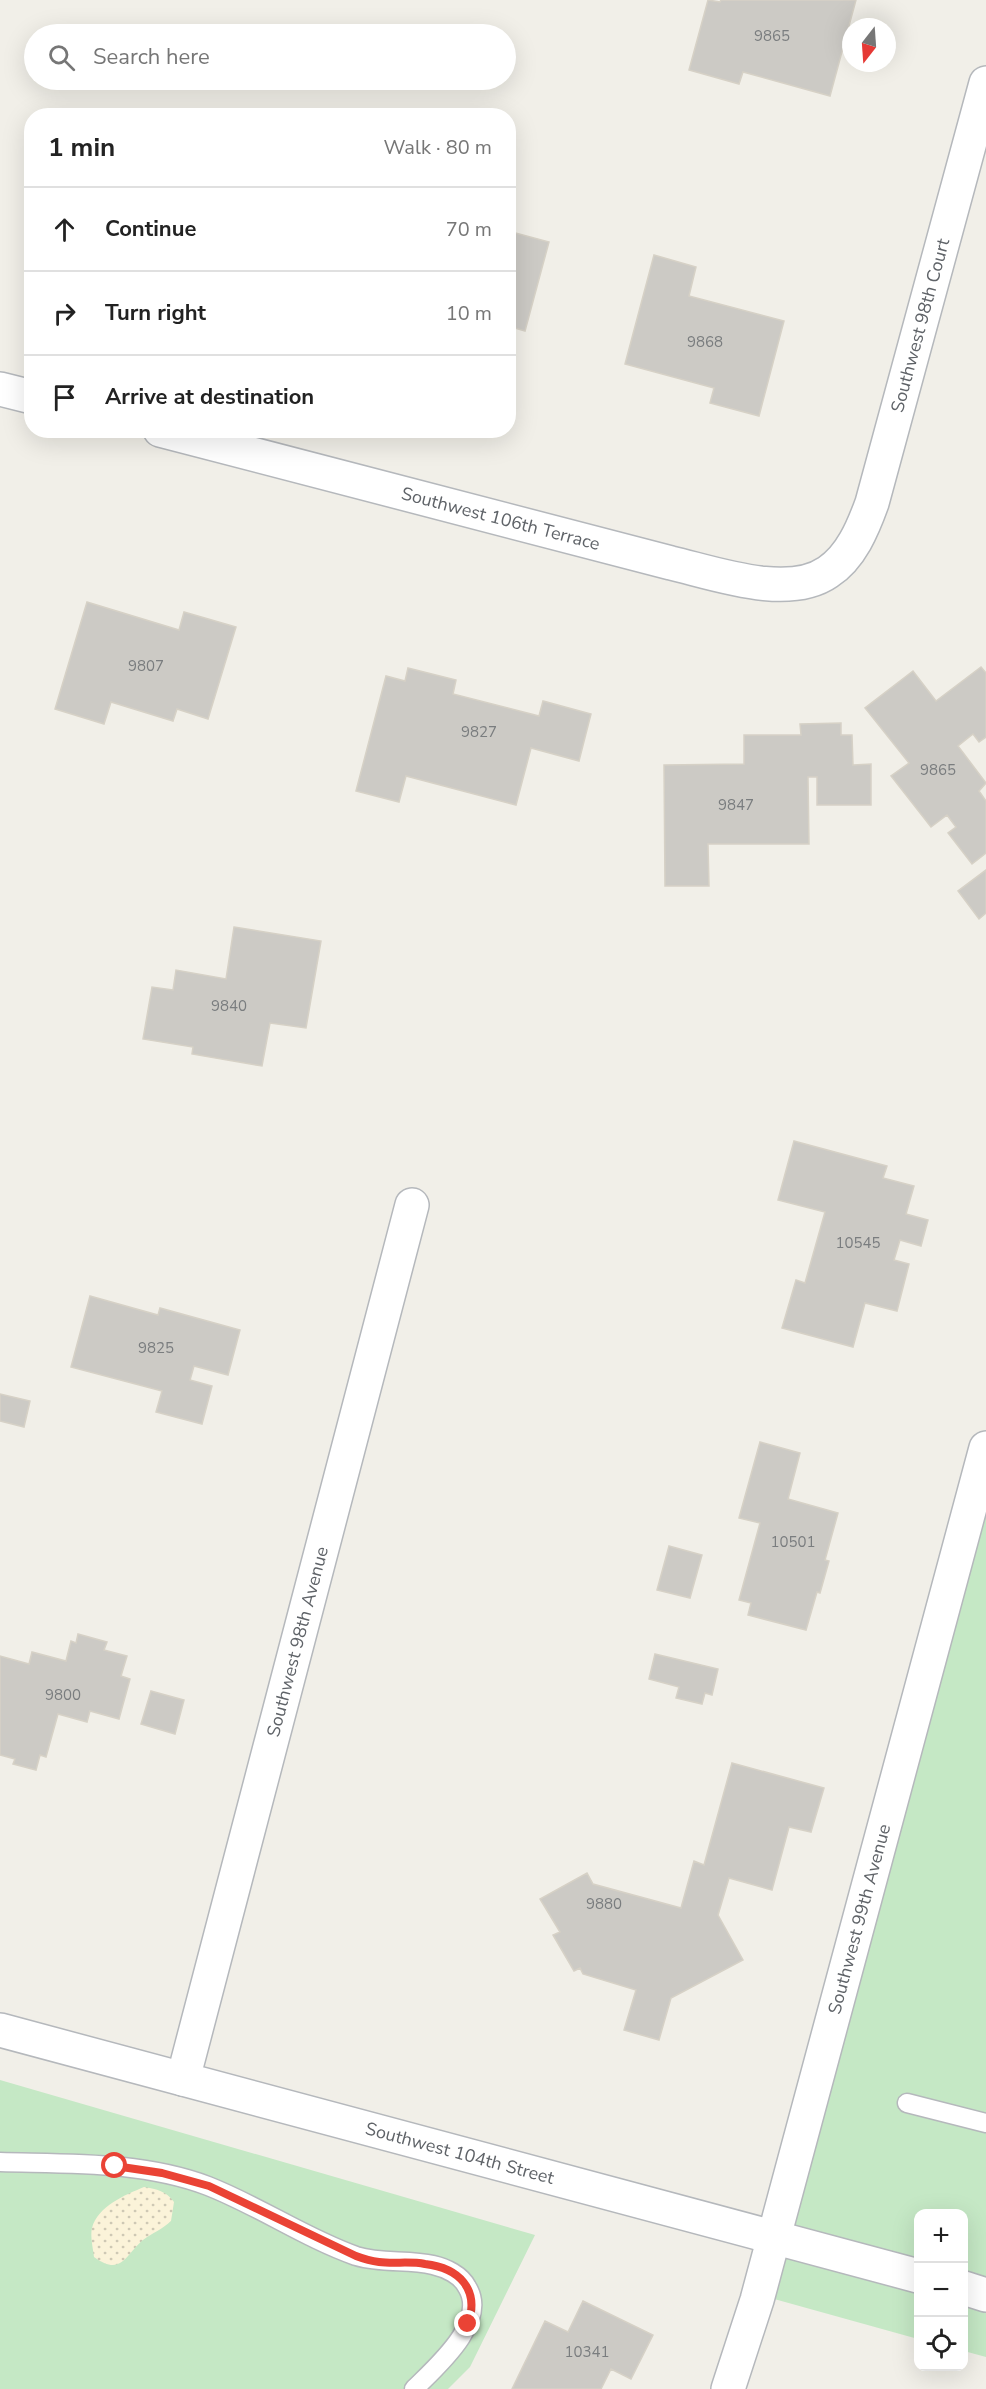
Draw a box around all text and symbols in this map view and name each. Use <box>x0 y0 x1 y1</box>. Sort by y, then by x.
north arrow <box>842 18 896 72</box>
search box <box>24 24 516 90</box>
house number: 9865 <box>754 26 790 46</box>
icon: search <box>45 41 78 74</box>
text: Search here <box>93 42 210 72</box>
text: 1 min <box>48 130 115 165</box>
text: Walk · 80 m <box>384 134 492 161</box>
icon: ahead <box>48 213 81 246</box>
text: Continue <box>105 214 196 244</box>
text: 70 m <box>446 216 492 243</box>
street label: Southwest 98th Court <box>885 235 955 415</box>
icon: right <box>48 297 81 330</box>
text: Turn right <box>105 298 206 328</box>
text: 10 m <box>446 300 492 327</box>
house number: 9868 <box>687 332 723 352</box>
icon: arrive <box>48 381 81 414</box>
text: Arrive at destination <box>105 382 314 412</box>
street label: Southwest 106th Terrace <box>399 481 603 556</box>
house number: 9807 <box>128 656 164 676</box>
house number: 9827 <box>461 722 497 742</box>
house number: 9865 <box>920 760 956 780</box>
house number: 9847 <box>718 795 754 815</box>
house number: 9840 <box>211 996 247 1016</box>
house number: 10545 <box>835 1233 881 1253</box>
house number: 9825 <box>138 1338 174 1358</box>
house number: 10501 <box>770 1532 816 1552</box>
street label: Southwest 98th Avenue <box>261 1544 334 1740</box>
house number: 9800 <box>45 1685 81 1705</box>
street label: Southwest 99th Avenue <box>822 1821 896 2017</box>
house number: 9880 <box>586 1894 622 1914</box>
street label: Southwest 104th Street <box>363 2116 558 2190</box>
route start <box>101 2152 127 2178</box>
map controls <box>914 2209 968 2371</box>
button: + <box>914 2209 968 2263</box>
button: − <box>914 2263 968 2317</box>
route end <box>454 2310 480 2336</box>
button: locate <box>914 2317 968 2371</box>
house number: 10341 <box>564 2342 610 2362</box>

